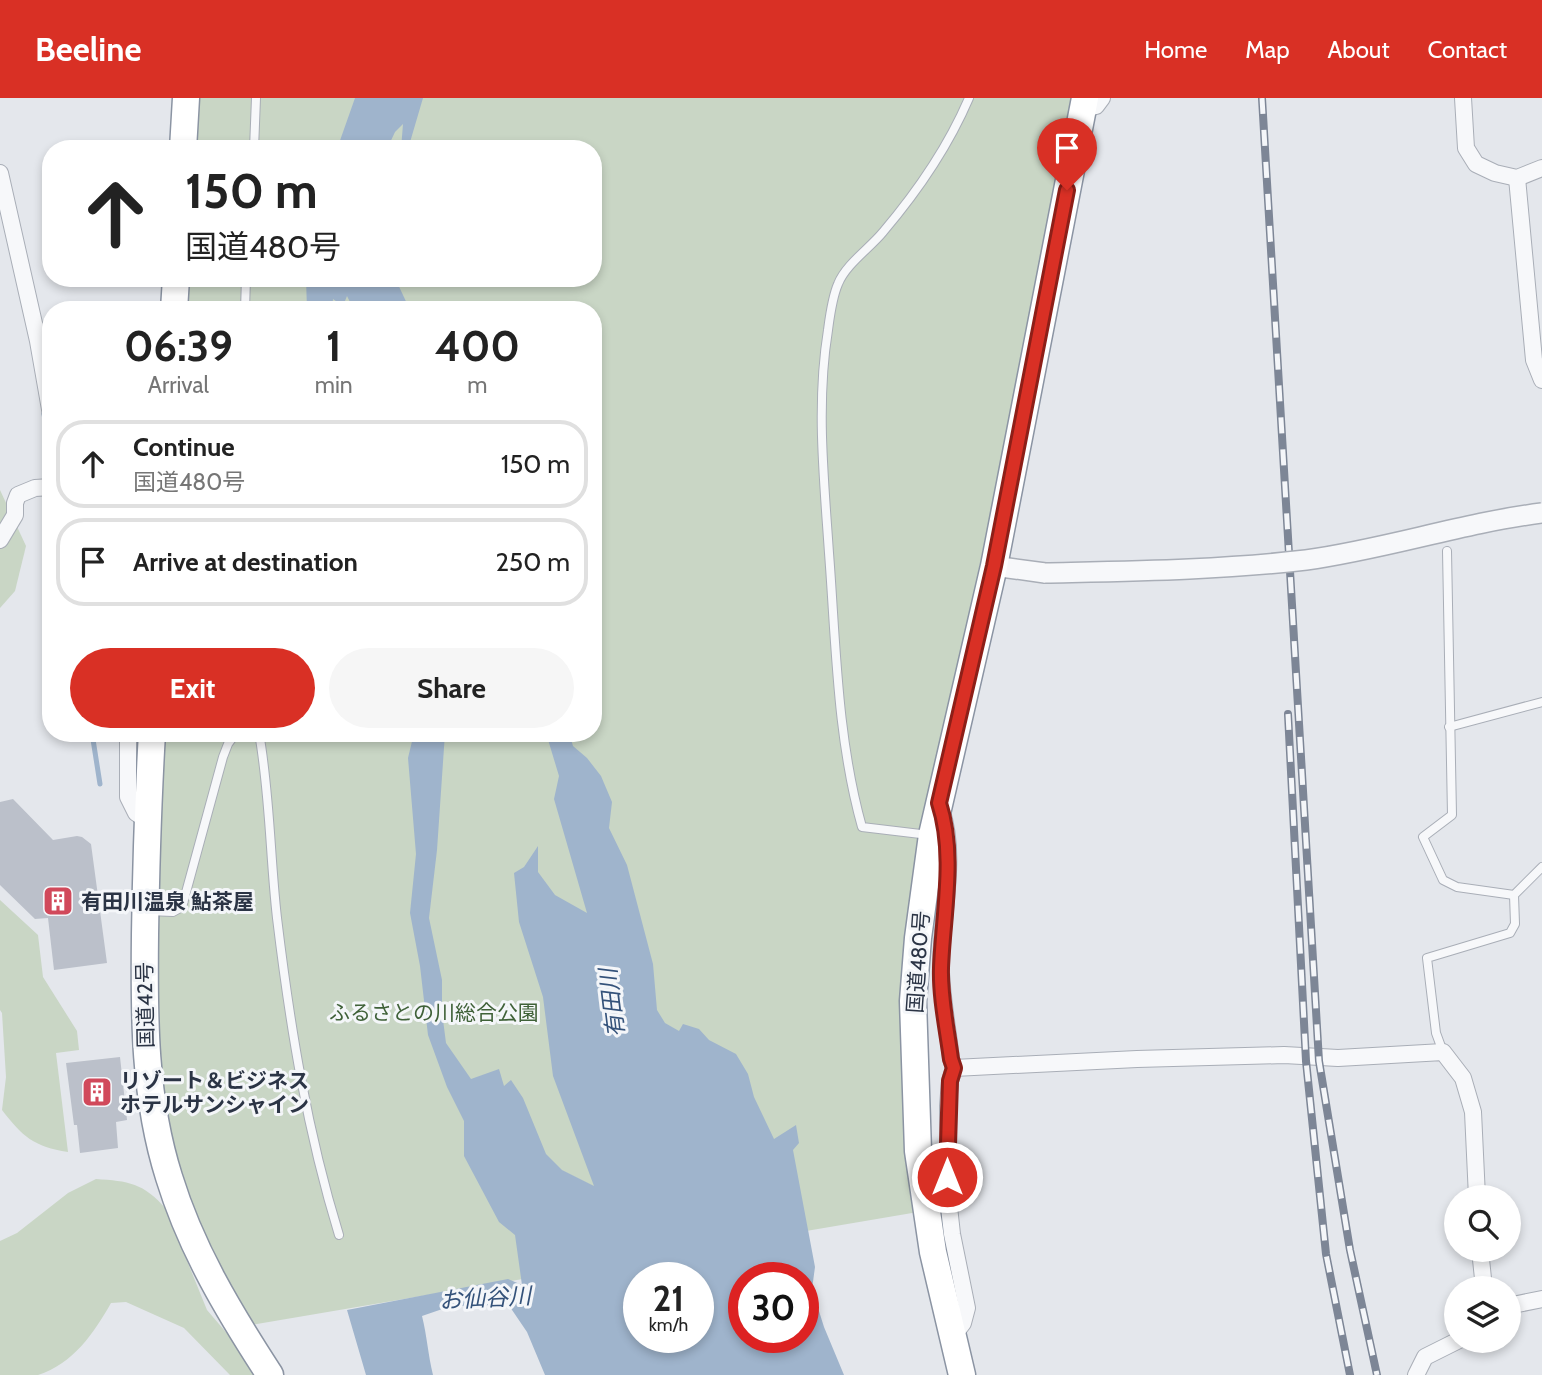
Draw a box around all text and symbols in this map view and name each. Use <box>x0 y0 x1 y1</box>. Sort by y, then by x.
text: Beeline <box>35 29 141 69</box>
text: Home <box>1144 35 1207 64</box>
text: Map <box>1245 35 1290 64</box>
text: About <box>1328 35 1390 64</box>
text: Contact <box>1428 35 1507 64</box>
pin <box>1037 118 1097 190</box>
icon: arrive <box>1048 129 1086 167</box>
text: 150 m <box>185 161 318 220</box>
icon: ahead <box>70 168 161 259</box>
text: 国道480号 <box>185 227 341 266</box>
text: 06:39 <box>124 320 233 372</box>
text: 1 <box>326 320 341 372</box>
text: 400 <box>435 320 520 372</box>
text: Arrival <box>148 371 209 399</box>
text: min <box>315 371 353 399</box>
text: m <box>467 371 487 399</box>
text: Continue <box>133 431 235 463</box>
icon: ahead <box>74 445 112 483</box>
text: 150 m <box>501 448 570 480</box>
text: 国道480号 <box>133 468 245 496</box>
icon: arrive <box>74 543 112 581</box>
text: Arrive at destination <box>133 546 358 578</box>
text: 250 m <box>496 546 570 578</box>
button: Exit <box>70 648 315 728</box>
button: Share <box>329 648 574 728</box>
building icon: 有田川温泉 鮎茶屋 <box>41 884 75 918</box>
place label: 有田川温泉 鮎茶屋 <box>81 889 254 914</box>
street label: 国道480号 <box>902 910 934 1014</box>
street label: 国道42号 <box>132 962 158 1048</box>
water label: 有田川 <box>594 964 630 1039</box>
park label: ふるさとの川総合公園 <box>329 1000 539 1025</box>
place label: リゾート＆ビジネス ホテルサンシャイン <box>120 1068 309 1117</box>
building icon: リゾート＆ビジネス ホテルサンシャイン <box>80 1075 114 1109</box>
position arrow <box>910 1140 984 1214</box>
map controls <box>1444 1185 1521 1353</box>
button: search <box>1444 1185 1521 1262</box>
speed limit sign: 30 <box>728 1262 819 1353</box>
button: layers <box>1444 1276 1521 1353</box>
text: 21 <box>653 1277 684 1320</box>
water label: お仙谷川 <box>438 1281 535 1314</box>
text: km/h <box>649 1314 688 1336</box>

